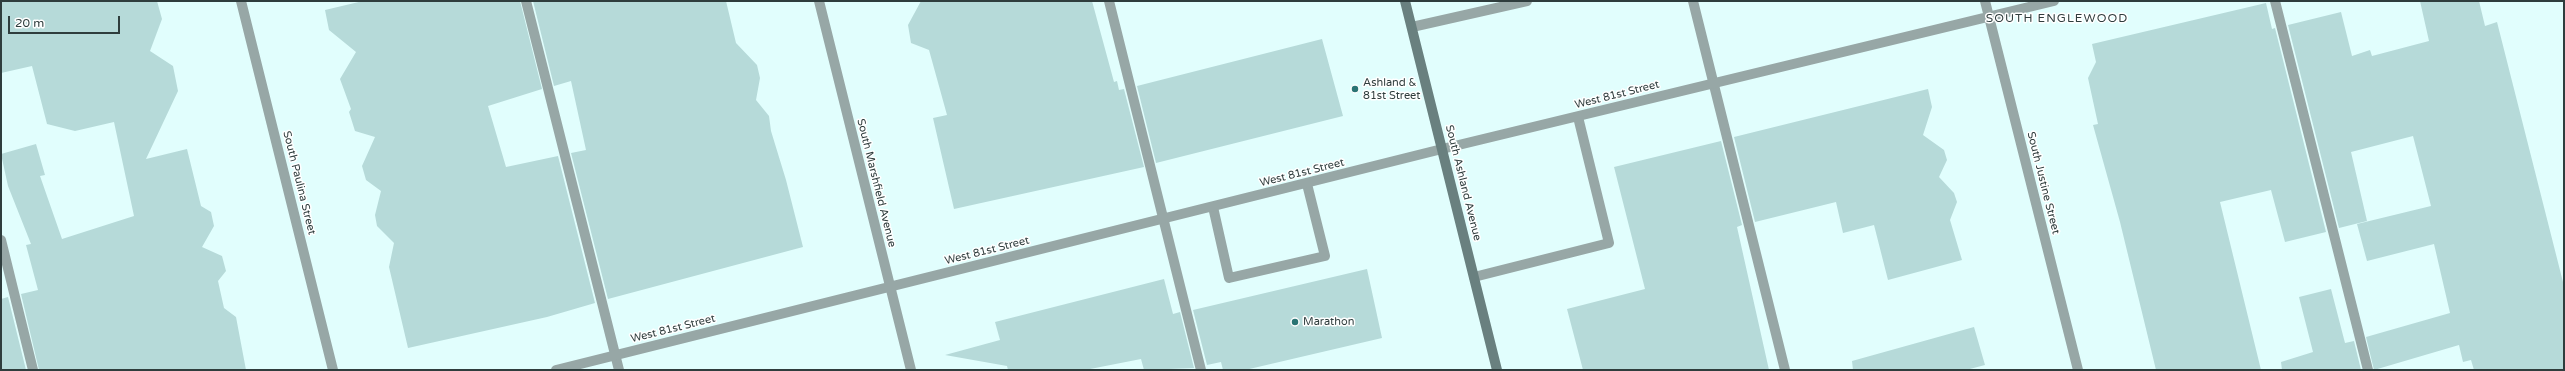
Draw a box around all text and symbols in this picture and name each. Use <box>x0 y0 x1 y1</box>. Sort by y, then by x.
scale bar <box>10 8 122 34</box>
district label: SOUTH ENGLEWOOD <box>1986 12 2128 26</box>
text: 20 m <box>15 16 44 30</box>
place label: Ashland & 81st Street <box>1363 76 1421 102</box>
street label: West 81st Street <box>1573 78 1661 112</box>
marker: Ashland & 81st Street <box>1350 84 1360 94</box>
street label: South Marshfield Avenue <box>854 117 898 249</box>
street label: South Ashland Avenue <box>1442 124 1484 242</box>
street label: South Paulina Street <box>280 130 318 236</box>
street label: South Justine Street <box>2024 130 2062 236</box>
street label: West 81st Street <box>1258 156 1346 190</box>
street label: West 81st Street <box>943 234 1031 268</box>
street label: West 81st Street <box>629 312 717 346</box>
place label: Marathon <box>1303 315 1354 329</box>
marker: Marathon <box>1290 317 1300 327</box>

